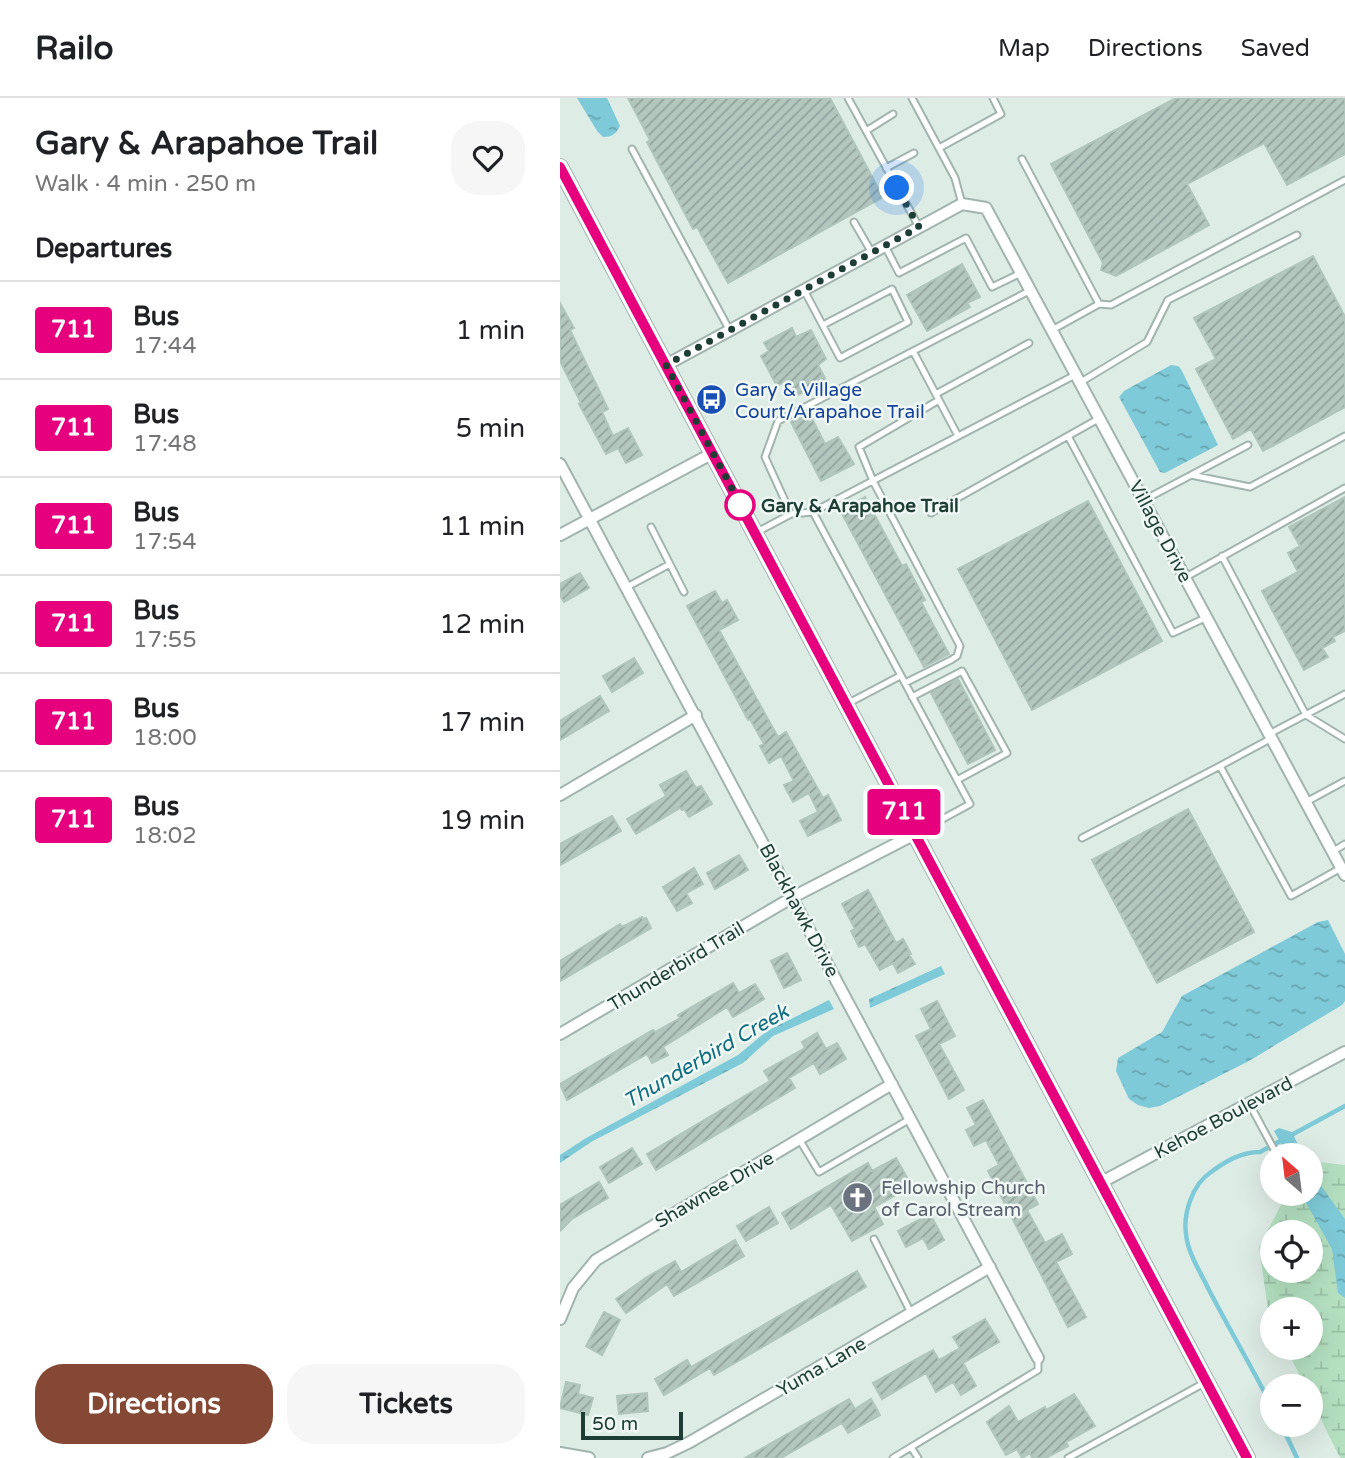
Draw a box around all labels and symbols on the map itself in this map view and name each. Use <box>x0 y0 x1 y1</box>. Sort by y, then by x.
your location <box>879 170 914 205</box>
place label: Gary & Village Court/Arapahoe Trail <box>735 379 925 423</box>
bus stop icon: Gary & Village Court/Arapahoe Trail <box>695 383 729 417</box>
street label: Village Drive <box>1124 477 1196 586</box>
marker: Gary & Arapahoe Trail <box>725 490 755 520</box>
place label: Gary & Arapahoe Trail <box>761 495 959 518</box>
line badge: 711 <box>864 789 944 835</box>
street label: Blackhawk Drive <box>755 840 844 981</box>
street label: Thunderbird Trail <box>605 918 748 1016</box>
water label: Thunderbird Creek <box>619 998 795 1114</box>
street label: Kehoe Boulevard <box>1151 1072 1296 1164</box>
north arrow <box>1260 1143 1323 1206</box>
street label: Shawnee Drive <box>651 1147 778 1233</box>
place label: Fellowship Church of Carol Stream <box>881 1177 1046 1221</box>
church icon: Fellowship Church of Carol Stream <box>841 1181 875 1215</box>
street label: Yuma Lane <box>773 1332 870 1401</box>
scale bar <box>581 1409 682 1441</box>

